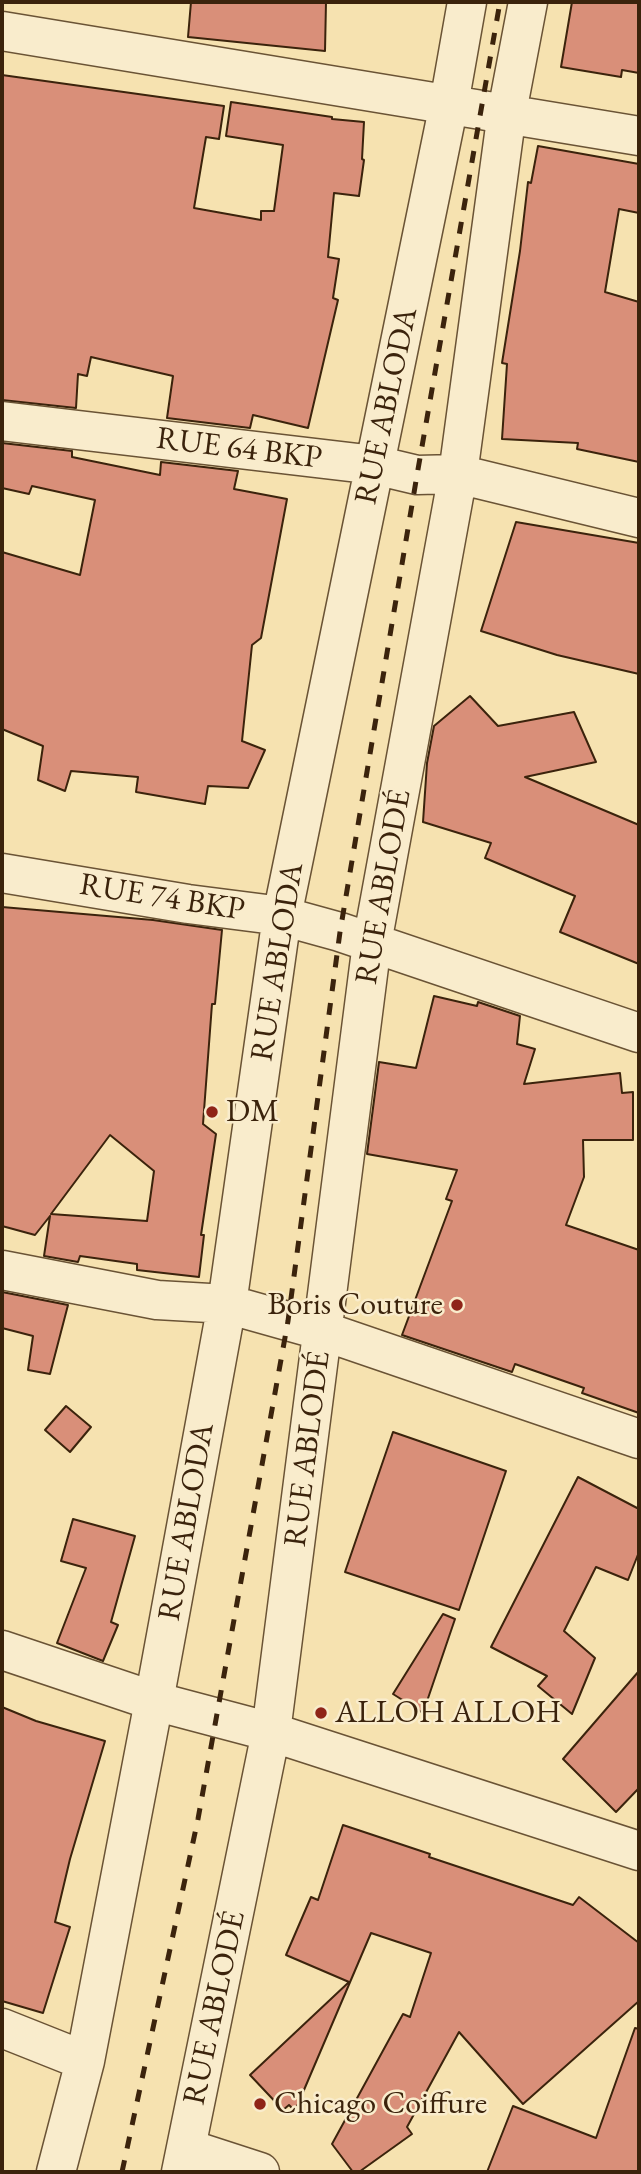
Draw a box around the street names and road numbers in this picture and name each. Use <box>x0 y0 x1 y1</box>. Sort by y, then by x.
street label: RUE ABLODA <box>347 304 427 508</box>
street label: RUE 64 BKP <box>154 420 324 478</box>
street label: RUE ABLODÉ <box>348 787 420 987</box>
street label: RUE ABLODA <box>243 860 313 1064</box>
street label: RUE 74 BKP <box>77 866 247 930</box>
street label: RUE ABLODÉ <box>277 1349 339 1549</box>
street label: RUE ABLODA <box>151 1420 223 1624</box>
street label: RUE ABLODÉ <box>176 1908 254 2108</box>

